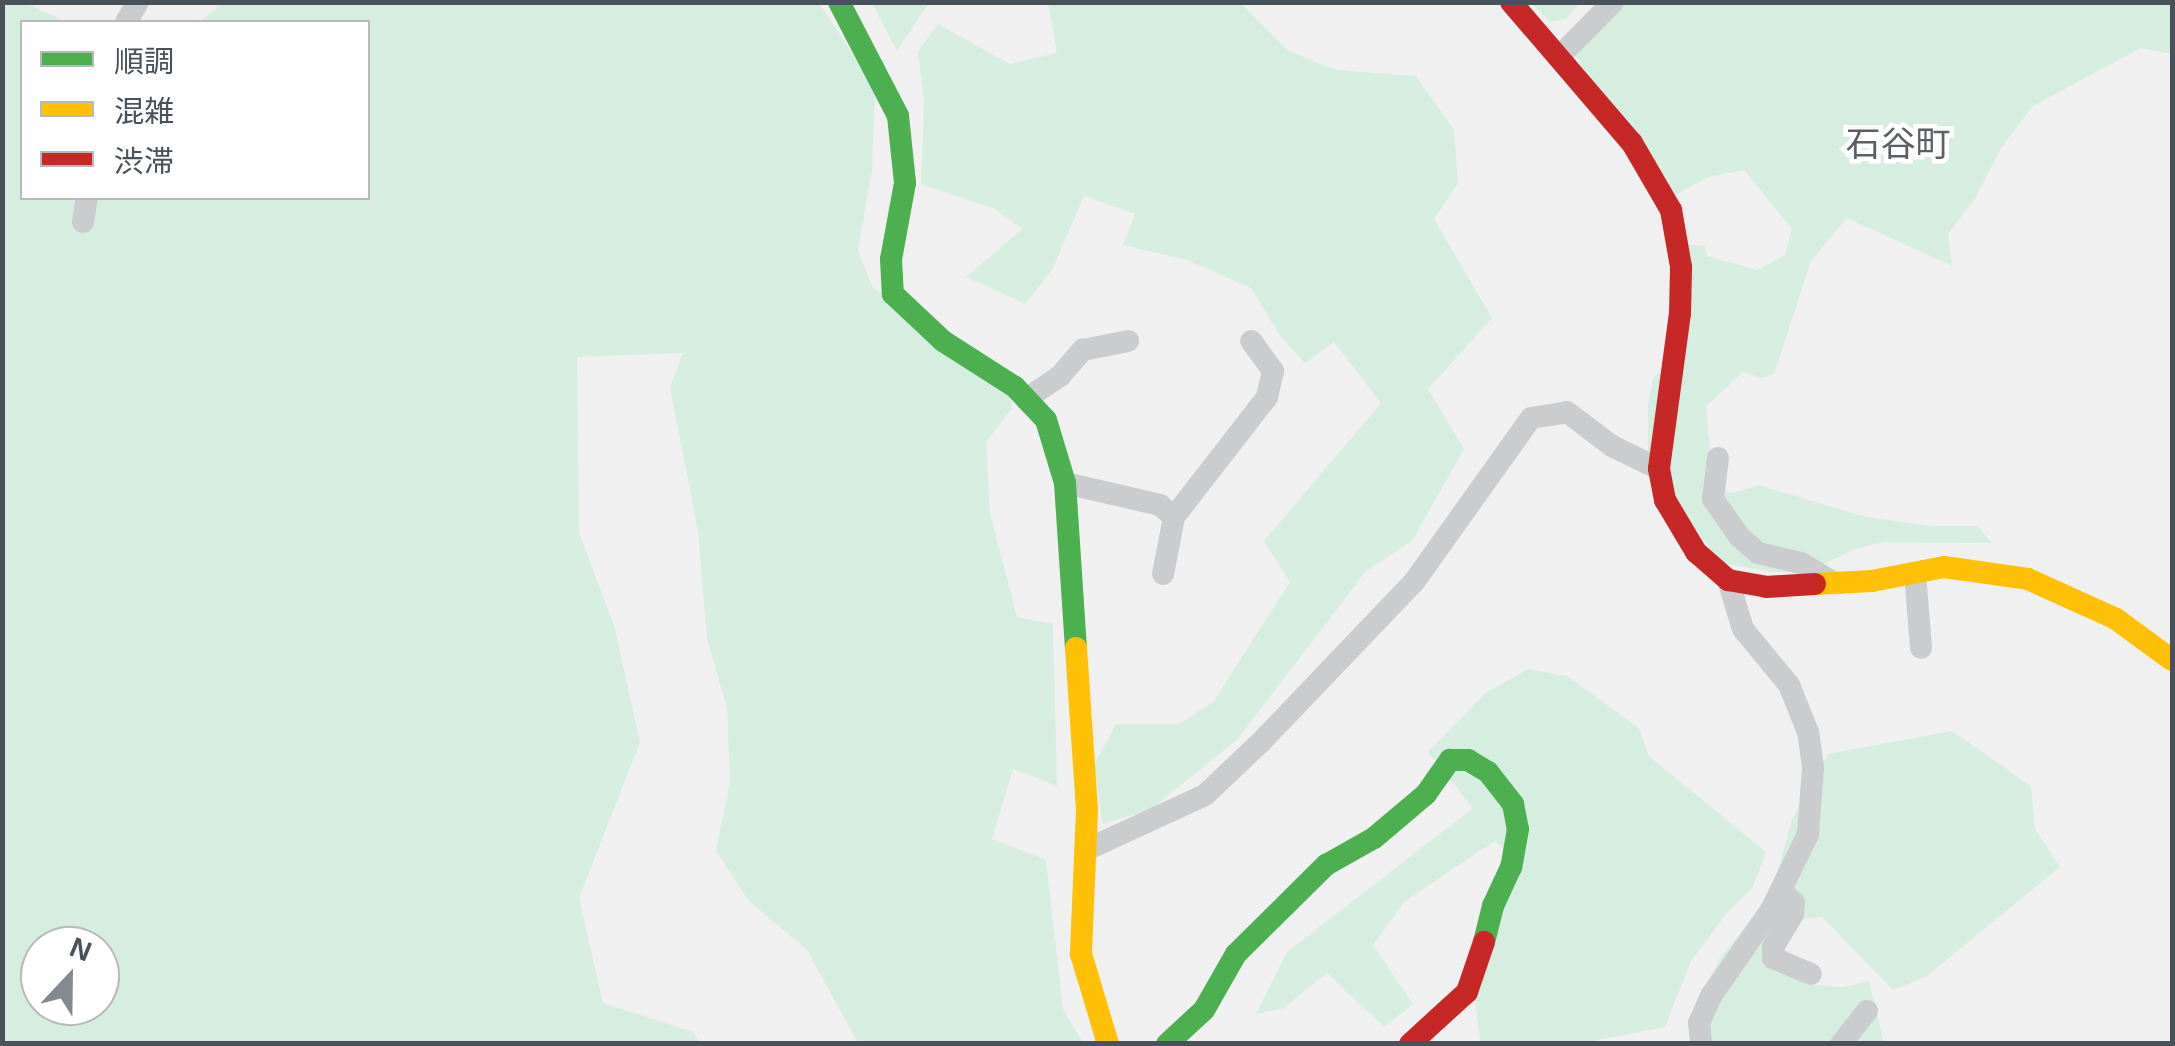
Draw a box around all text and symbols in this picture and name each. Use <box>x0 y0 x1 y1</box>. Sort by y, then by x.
legend <box>20 20 370 200</box>
text: 順調 <box>114 45 174 78</box>
text: 混雑 <box>114 95 174 128</box>
district label: 石谷町 <box>1846 123 1950 165</box>
text: 渋滞 <box>114 145 174 178</box>
north arrow <box>20 926 120 1026</box>
text: N <box>65 931 96 968</box>

